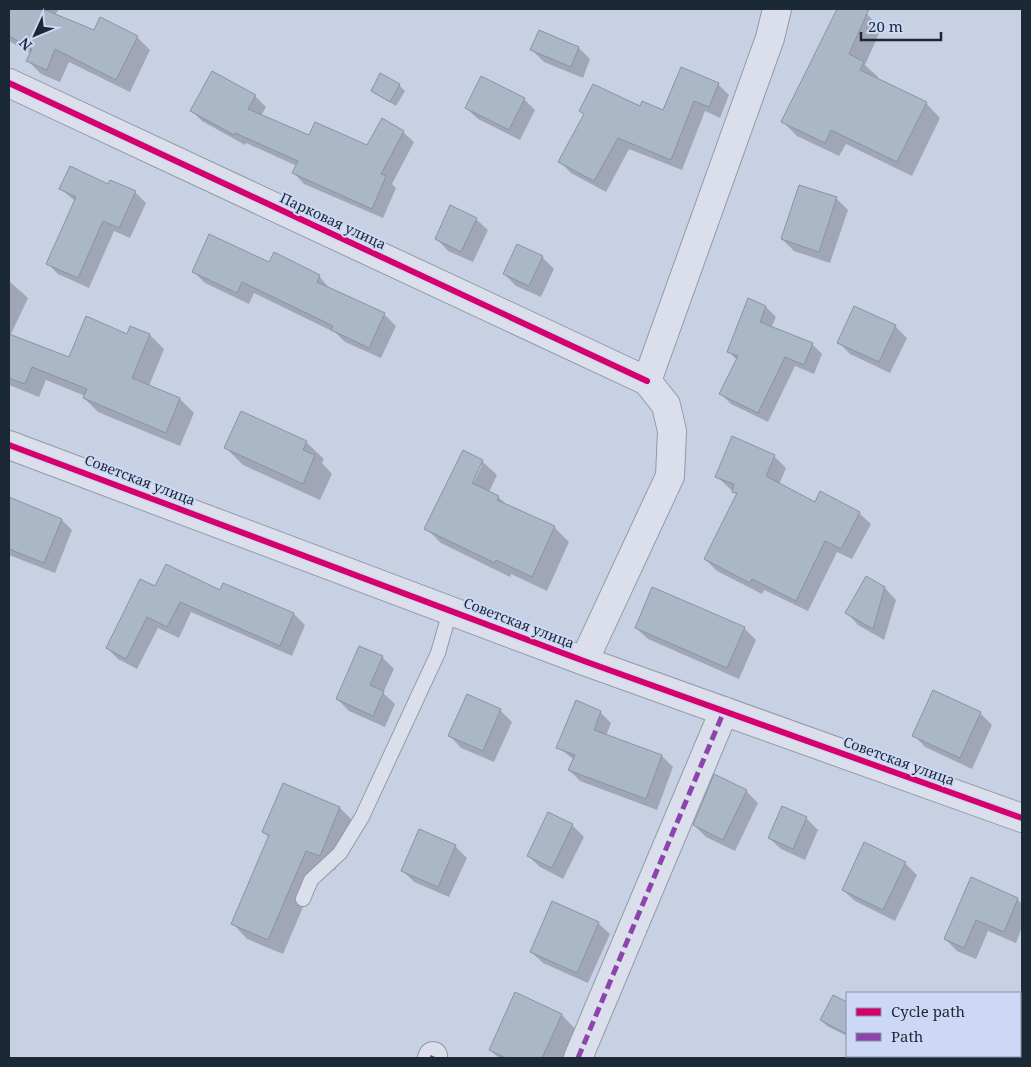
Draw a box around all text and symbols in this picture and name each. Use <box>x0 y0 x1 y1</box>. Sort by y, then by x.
north arrow <box>10 10 60 60</box>
scale bar <box>861 10 941 42</box>
text: 20 m <box>868 16 903 36</box>
text: N <box>15 34 36 55</box>
street label: Парковая улица <box>277 188 389 253</box>
street label: Советская улица <box>82 450 198 509</box>
street label: Советская улица <box>461 593 577 652</box>
street label: Советская улица <box>841 732 958 790</box>
legend <box>846 992 1021 1057</box>
text: Cycle path <box>891 1001 966 1021</box>
text: Path <box>891 1026 924 1046</box>

